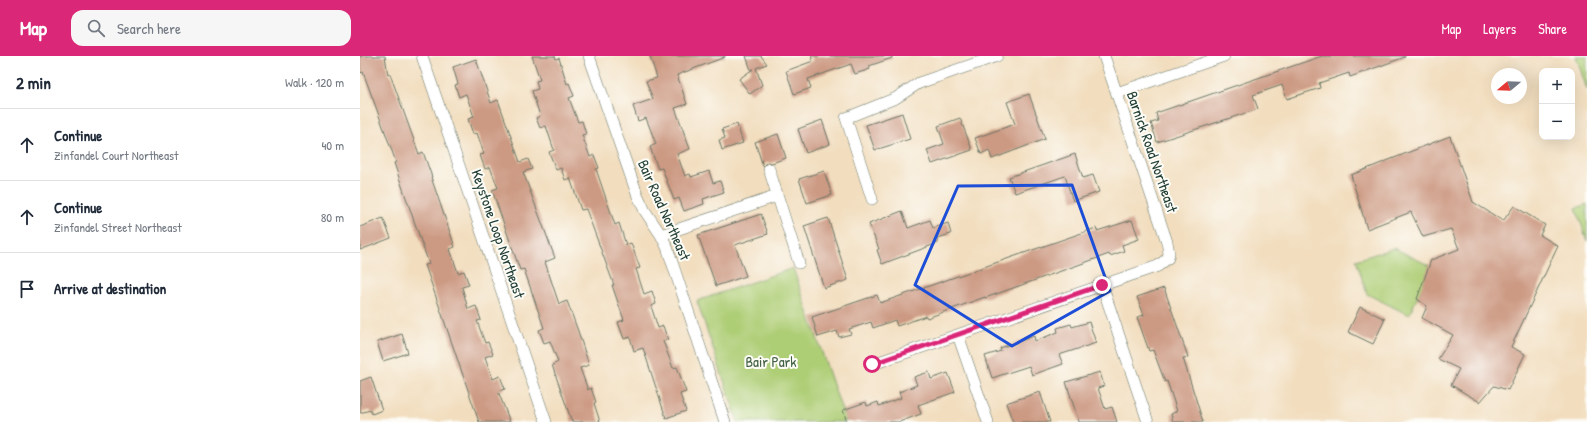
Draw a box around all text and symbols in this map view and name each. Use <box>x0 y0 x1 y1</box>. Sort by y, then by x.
search box <box>71 10 351 46</box>
text: Map <box>20 15 47 41</box>
icon: search <box>85 17 107 39</box>
text: Search here <box>117 18 181 39</box>
text: Map <box>1441 19 1461 38</box>
text: Layers <box>1483 19 1516 38</box>
text: Share <box>1538 19 1567 38</box>
north arrow <box>1491 68 1527 104</box>
map controls <box>1539 68 1575 140</box>
button: + <box>1539 68 1575 104</box>
text: 2 min <box>16 71 51 94</box>
text: Walk · 120 m <box>285 73 344 91</box>
street label: Barnick Road Northeast <box>1122 88 1183 216</box>
button: − <box>1539 104 1575 140</box>
text: Continue <box>54 125 102 146</box>
icon: ahead <box>16 134 38 156</box>
text: 40 m <box>321 136 344 154</box>
text: Zinfandel Court Northeast <box>54 146 179 164</box>
street label: Bair Road Northeast <box>633 156 696 264</box>
street label: Keystone Loop Northeast <box>467 167 531 302</box>
text: Continue <box>54 197 102 218</box>
icon: ahead <box>16 206 38 228</box>
text: 80 m <box>321 208 344 226</box>
text: Zinfandel Street Northeast <box>54 218 182 236</box>
route end <box>1093 276 1111 294</box>
icon: arrive <box>16 278 38 300</box>
text: Arrive at destination <box>54 278 166 299</box>
park label: Bair Park <box>745 351 797 372</box>
route start <box>863 355 881 373</box>

